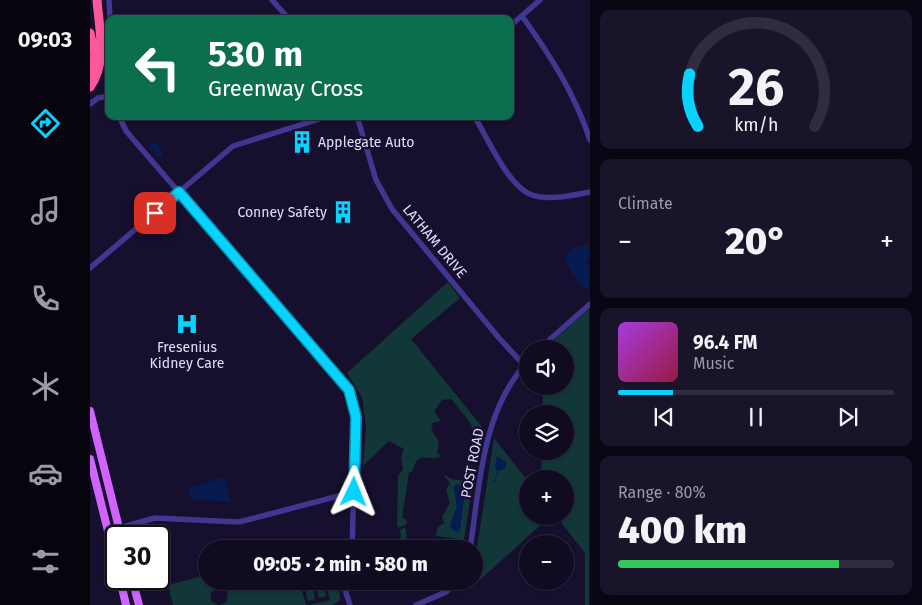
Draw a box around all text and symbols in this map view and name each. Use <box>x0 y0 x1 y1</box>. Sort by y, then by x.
text: 09:03 <box>18 26 72 53</box>
text: 530 m <box>208 33 303 75</box>
icon: left <box>125 35 190 100</box>
text: 26 <box>728 56 784 119</box>
text: Greenway Cross <box>208 75 363 102</box>
icon: directions <box>28 106 63 141</box>
text: km/h <box>734 114 778 136</box>
building icon: Applegate Auto <box>289 129 315 155</box>
place label: Applegate Auto <box>318 134 414 151</box>
pin <box>134 192 176 234</box>
icon: music <box>28 193 63 228</box>
text: Climate <box>618 194 673 213</box>
icon: arrive <box>141 199 169 227</box>
building icon: Conney Safety <box>330 199 356 225</box>
street label: LATHAM DRIVE <box>399 201 470 281</box>
place label: Conney Safety <box>237 204 327 221</box>
text: 20° <box>725 218 787 264</box>
text: − <box>618 225 632 258</box>
text: + <box>880 225 894 258</box>
icon: phone <box>28 281 63 316</box>
hospital icon: Fresenius Kidney Care <box>174 311 200 337</box>
text: 96.4 FM <box>693 331 757 354</box>
place label: Fresenius Kidney Care <box>150 339 224 372</box>
map controls <box>519 340 574 590</box>
button: sound <box>519 340 574 395</box>
text: Music <box>693 354 734 373</box>
icon: climate <box>28 369 63 404</box>
icon: previous <box>650 403 678 431</box>
icon: pause <box>742 403 770 431</box>
icon: next <box>834 403 862 431</box>
button: layers <box>519 405 574 460</box>
street label: POST ROAD <box>457 427 488 500</box>
icon: car <box>28 456 63 491</box>
position arrow <box>327 465 379 517</box>
button: + <box>519 470 574 525</box>
text: Range · 80% <box>618 483 706 502</box>
text: 400 km <box>618 507 747 553</box>
speed limit sign: 30 <box>105 525 170 590</box>
button: − <box>519 535 574 590</box>
icon: filters <box>28 544 63 579</box>
text: 09:05 · 2 min · 580 m <box>253 553 428 576</box>

